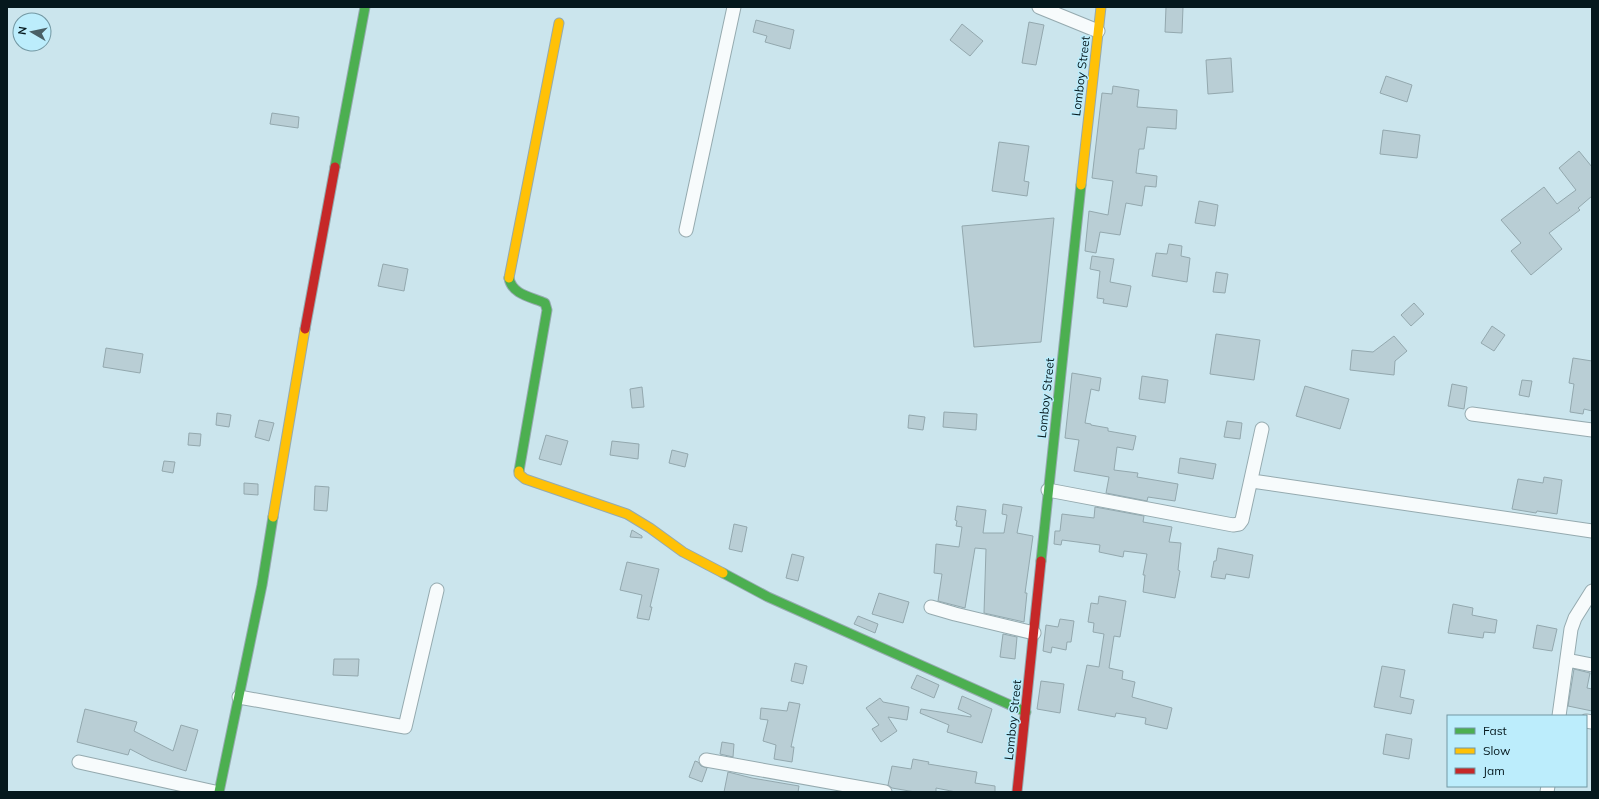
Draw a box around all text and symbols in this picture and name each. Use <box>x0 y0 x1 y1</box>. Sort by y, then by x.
north arrow <box>12 12 52 52</box>
text: N <box>15 25 30 36</box>
street label: Lomboy Street <box>1068 35 1093 117</box>
street label: Lomboy Street <box>1034 357 1057 439</box>
street label: Lomboy Street <box>1001 679 1024 761</box>
legend <box>1447 715 1587 787</box>
text: Fast <box>1483 723 1507 738</box>
text: Slow <box>1483 743 1511 758</box>
text: Jam <box>1483 763 1505 778</box>

